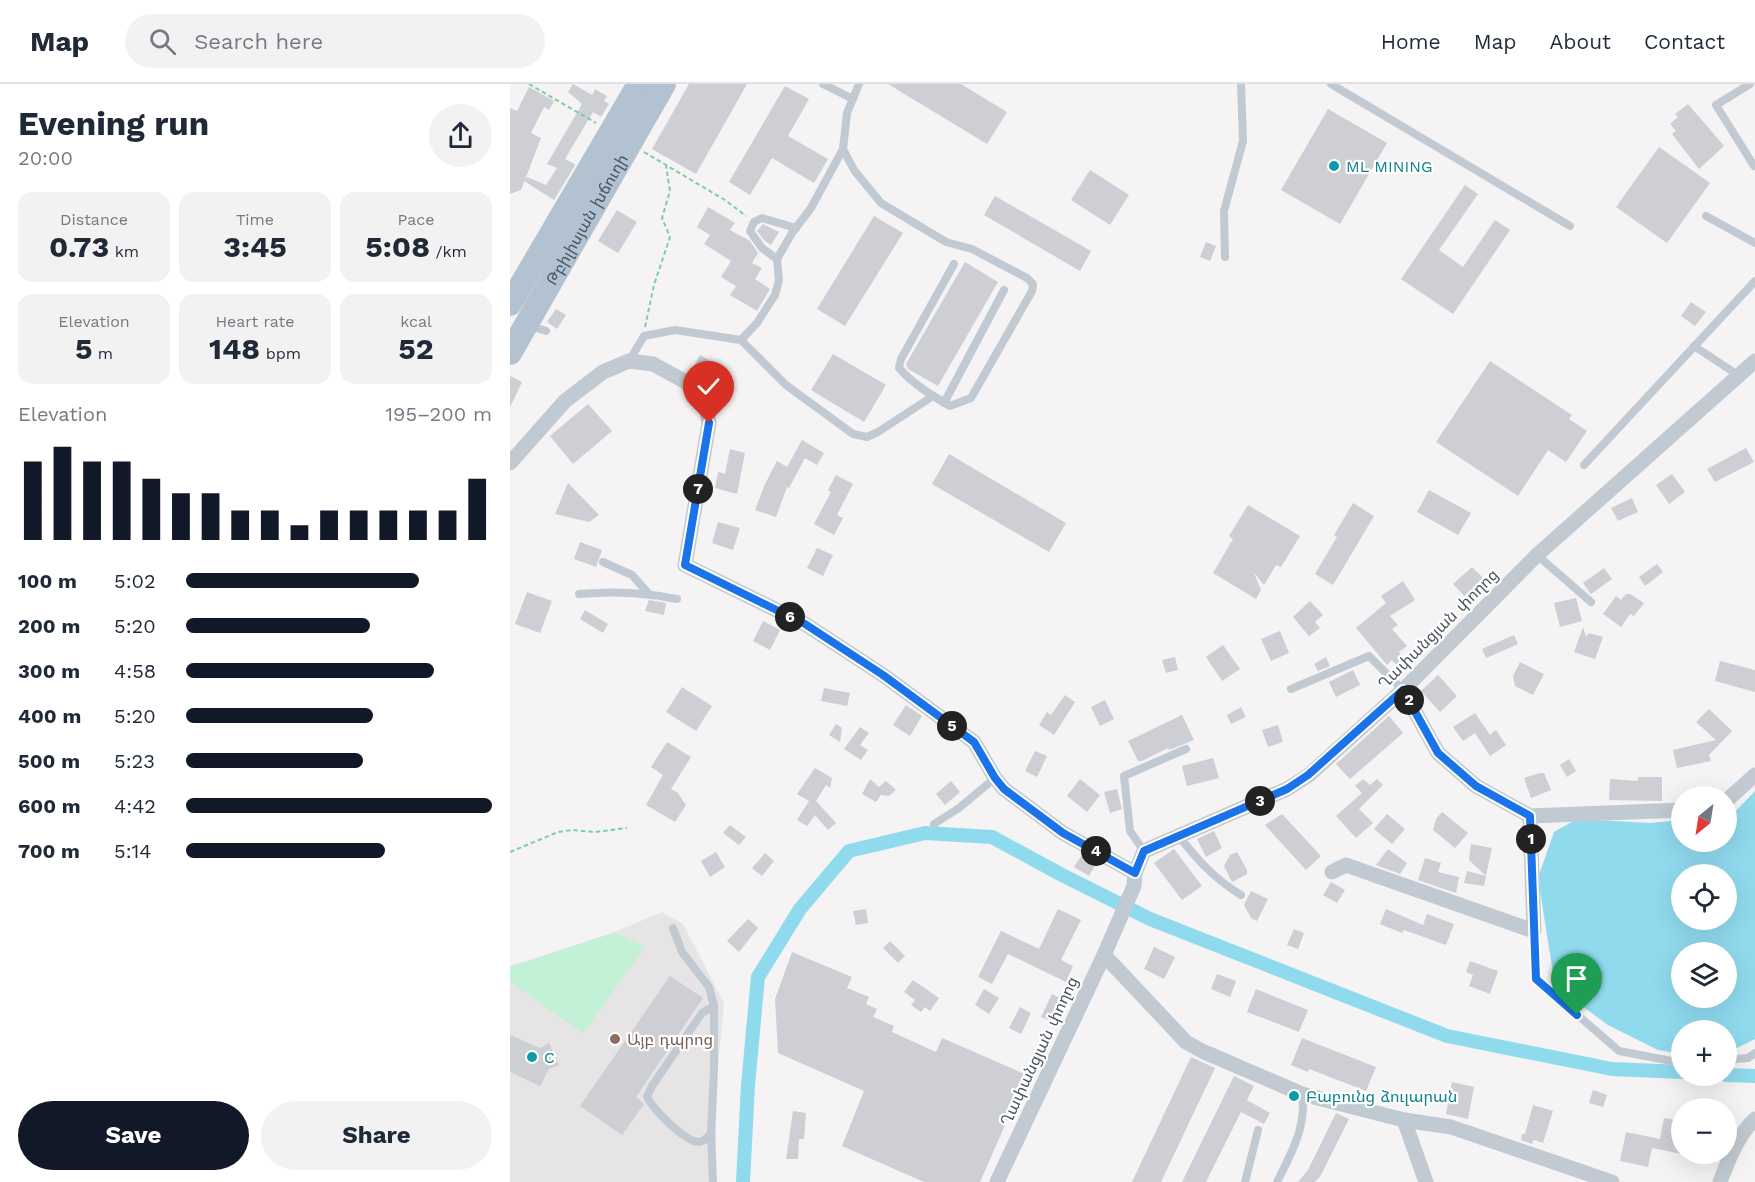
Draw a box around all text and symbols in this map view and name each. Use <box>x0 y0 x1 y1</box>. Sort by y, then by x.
search box <box>125 14 545 68</box>
text: Map <box>30 25 89 58</box>
icon: search <box>146 25 179 58</box>
text: Search here <box>194 29 323 54</box>
text: Home <box>1381 29 1441 54</box>
text: Map <box>1474 29 1517 54</box>
text: About <box>1550 29 1611 54</box>
text: Contact <box>1644 29 1725 54</box>
text: Evening run <box>18 104 209 143</box>
button: share <box>429 104 492 167</box>
text: 20:00 <box>18 146 73 170</box>
street label: Թբիլիսյան խճուղի <box>542 150 631 288</box>
place label: ML MINING <box>1346 157 1432 176</box>
marker: ML MINING <box>1327 159 1341 173</box>
text: Distance <box>60 210 128 229</box>
text: Time <box>236 210 274 229</box>
text: Pace <box>397 210 435 229</box>
text: 0.73 <box>49 229 109 264</box>
text: 3:45 <box>223 229 287 264</box>
text: 5:08 <box>365 229 430 264</box>
text: km <box>109 242 139 261</box>
text: /km <box>430 242 467 261</box>
text: Elevation <box>58 312 130 331</box>
text: Heart rate <box>215 312 295 331</box>
text: kcal <box>400 312 432 331</box>
text: 5 <box>75 331 92 366</box>
text: 148 <box>209 331 260 366</box>
text: 52 <box>398 331 434 366</box>
text: m <box>92 344 113 363</box>
text: bpm <box>260 344 301 363</box>
pin <box>683 361 734 423</box>
icon: check <box>692 370 725 403</box>
text: Elevation <box>18 402 107 426</box>
text: 195–200 m <box>385 402 492 426</box>
pin: 7 <box>683 474 713 504</box>
text: 7 <box>693 479 703 498</box>
street label: Ղափանցյան փողոց <box>1374 565 1502 693</box>
text: 100 m <box>18 569 77 593</box>
text: 5:02 <box>114 569 156 593</box>
pin: 6 <box>775 602 805 632</box>
text: 6 <box>785 607 795 626</box>
text: 200 m <box>18 614 80 638</box>
text: 5:20 <box>114 614 156 638</box>
text: 300 m <box>18 659 80 683</box>
text: 4:58 <box>114 659 156 683</box>
pin: 2 <box>1394 685 1424 715</box>
text: 2 <box>1404 690 1414 709</box>
text: 400 m <box>18 704 81 728</box>
text: 5:20 <box>114 704 156 728</box>
pin: 5 <box>937 711 967 741</box>
text: 5 <box>947 716 957 735</box>
text: 500 m <box>18 749 80 773</box>
text: 5:23 <box>114 749 155 773</box>
pin: 3 <box>1245 786 1275 816</box>
north arrow <box>1671 786 1737 852</box>
map controls <box>1671 786 1737 1164</box>
text: 3 <box>1255 791 1265 810</box>
text: 600 m <box>18 794 81 818</box>
text: 4:42 <box>114 794 156 818</box>
pin: 1 <box>1516 824 1546 854</box>
text: 1 <box>1528 829 1534 848</box>
pin: 4 <box>1081 836 1111 866</box>
text: 700 m <box>18 839 80 863</box>
text: 5:14 <box>114 839 152 863</box>
text: 4 <box>1091 841 1101 860</box>
button: locate <box>1671 864 1737 930</box>
button: layers <box>1671 942 1737 1008</box>
pin <box>1551 953 1602 1015</box>
icon: arrive <box>1560 962 1593 995</box>
street label: Ղափանցյան փողոց <box>996 973 1082 1129</box>
button: + <box>1671 1020 1737 1086</box>
place label: Այբ դպրոց <box>627 1030 713 1049</box>
marker: Այբ դպրոց <box>608 1032 622 1046</box>
place label: C <box>544 1048 555 1067</box>
marker: C <box>525 1050 539 1064</box>
place label: Բաբունց ձուլարան <box>1306 1087 1457 1106</box>
marker: Բաբունց ձուլարան <box>1287 1089 1301 1103</box>
button: − <box>1671 1098 1737 1164</box>
button: Save <box>18 1101 249 1170</box>
button: Share <box>261 1101 492 1170</box>

